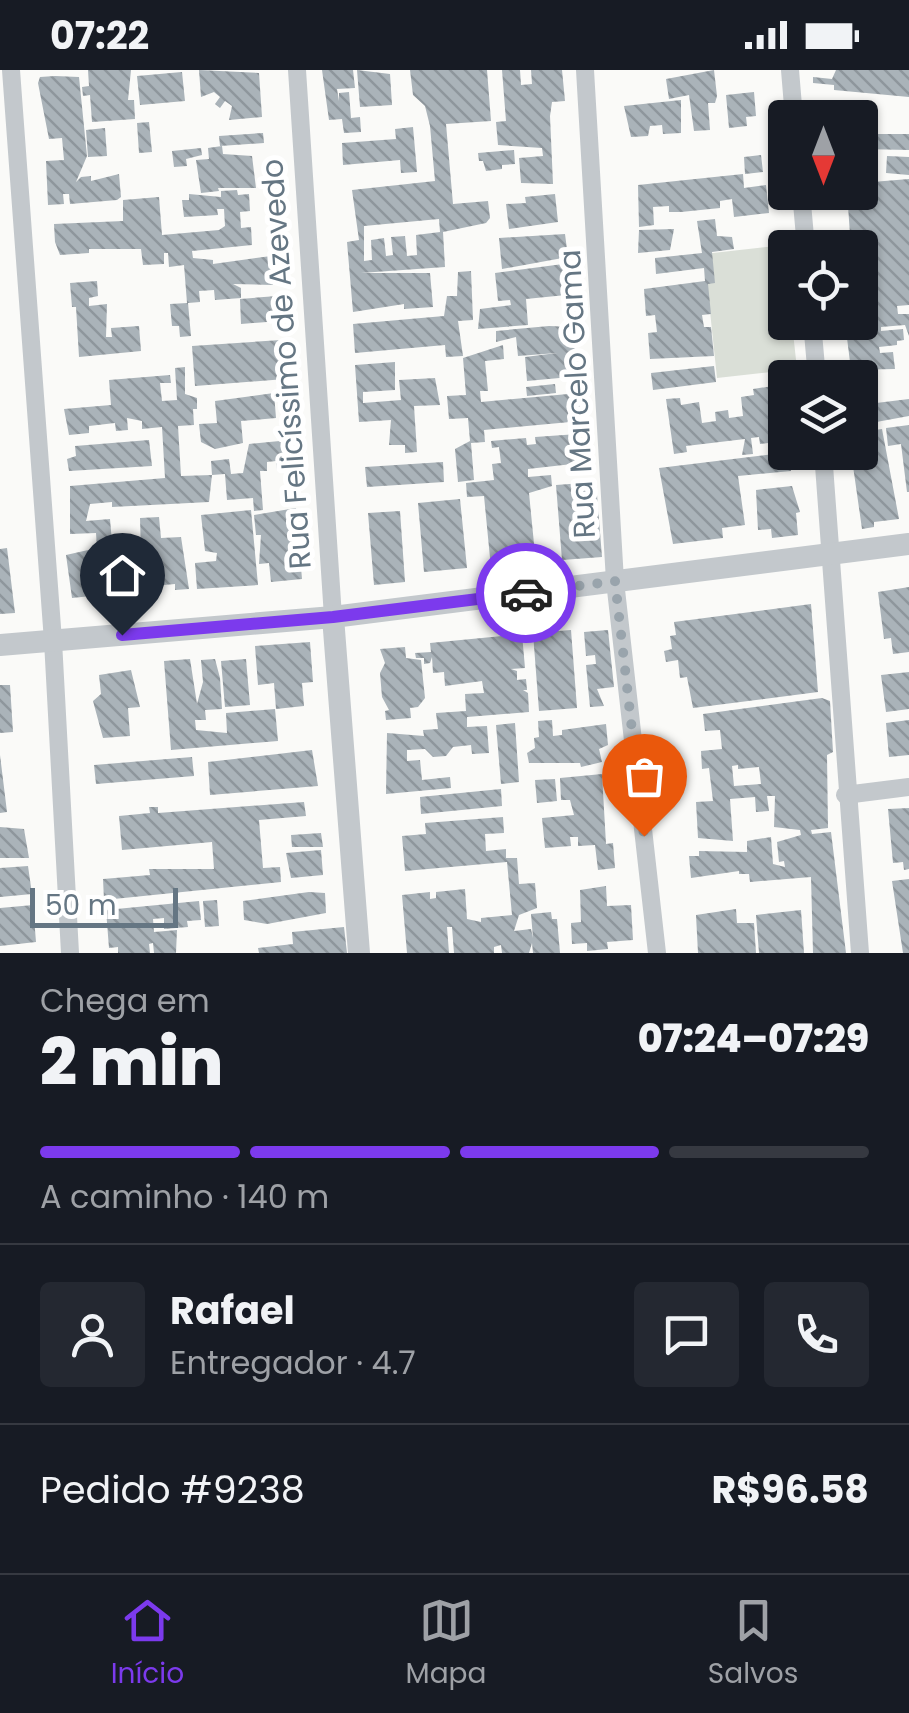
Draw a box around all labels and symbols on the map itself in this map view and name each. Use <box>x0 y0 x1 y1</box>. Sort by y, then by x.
north arrow <box>768 100 878 210</box>
street label: Rua Felicíssimo de Azevedo <box>250 158 322 570</box>
street label: Rua Marcelo Gama <box>548 248 606 540</box>
pin <box>80 533 165 636</box>
courier <box>476 543 576 643</box>
pin <box>602 734 687 837</box>
scale bar <box>30 883 178 928</box>

